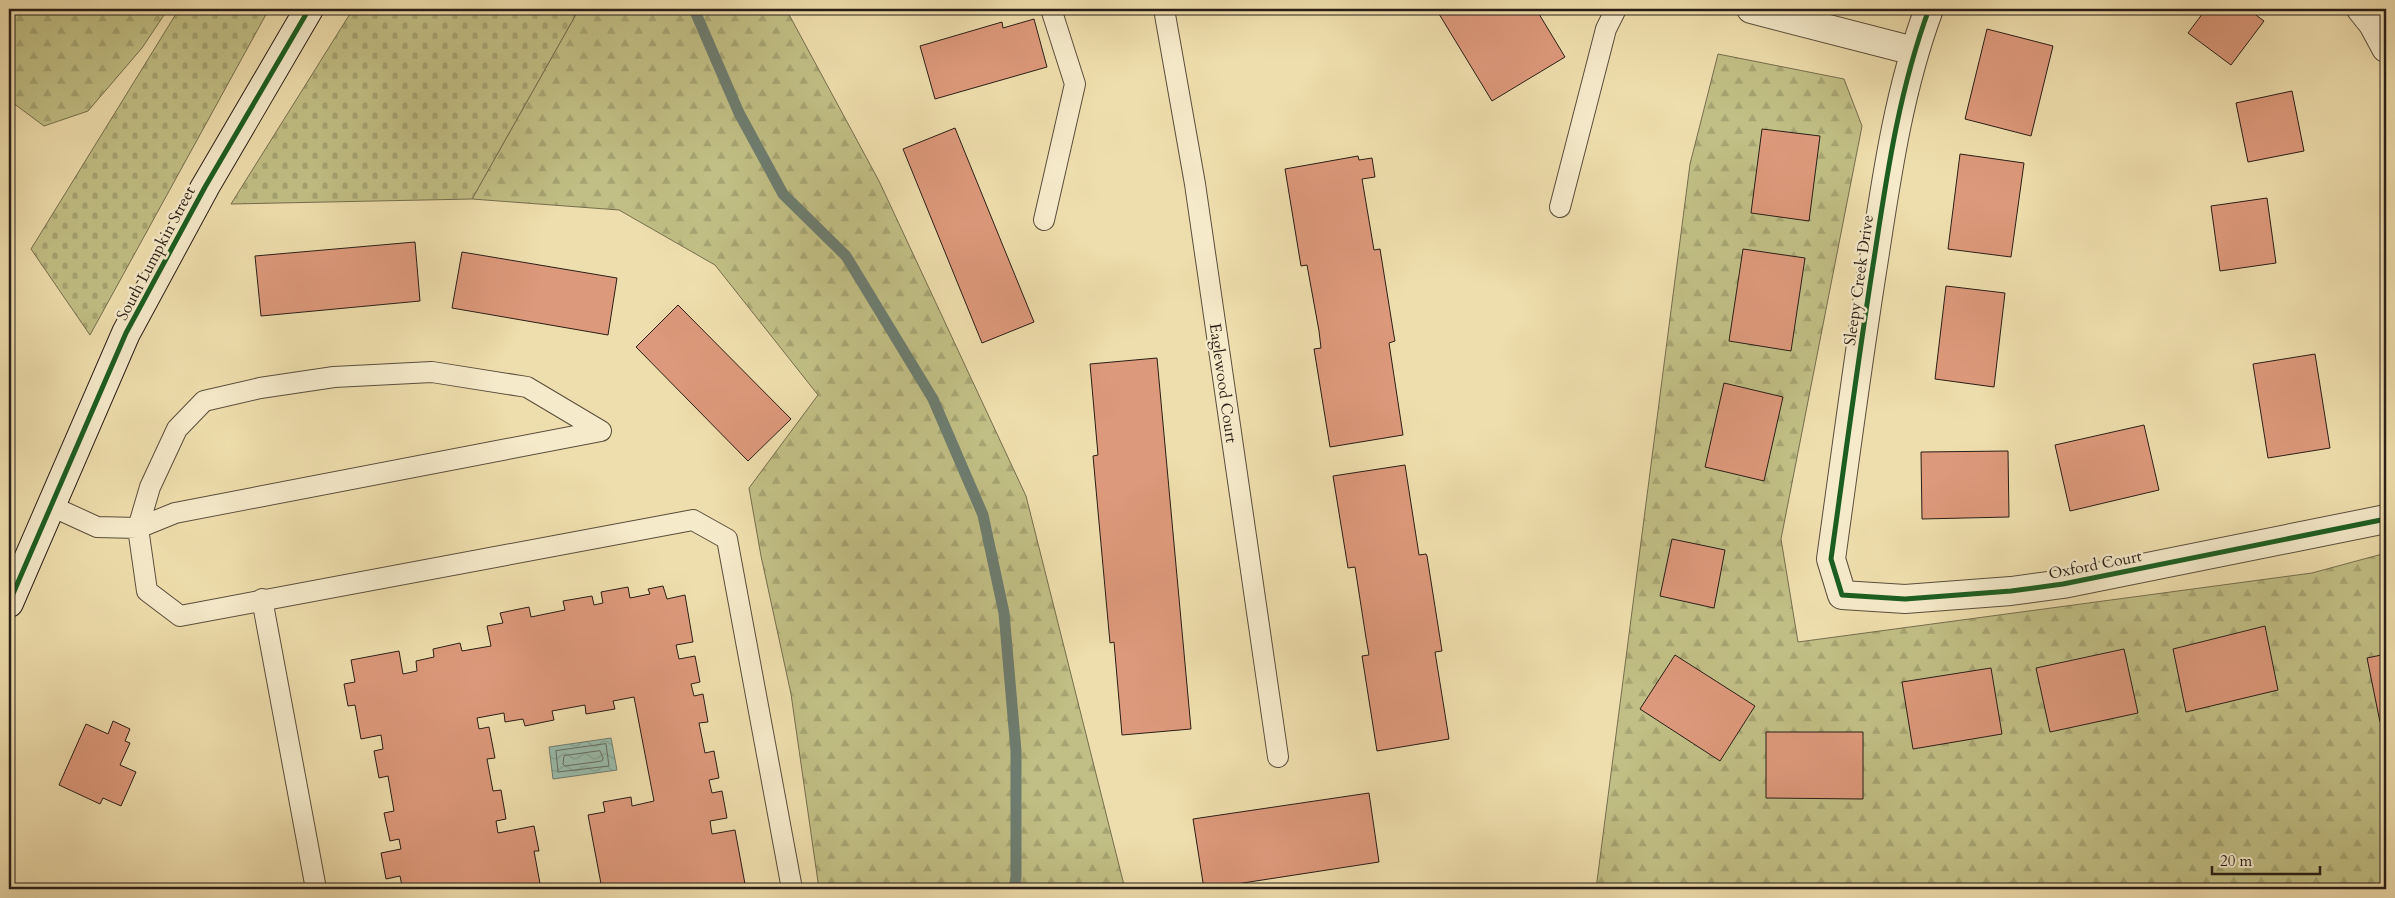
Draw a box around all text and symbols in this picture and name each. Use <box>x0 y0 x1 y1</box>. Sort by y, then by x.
street label: South Lumpkin Street <box>111 183 201 324</box>
street label: Sleepy Creek Drive <box>1839 213 1879 347</box>
street label: Eaglewood Court <box>1204 322 1242 444</box>
street label: Oxford Court <box>2047 545 2144 585</box>
scale bar <box>2212 843 2320 875</box>
text: 20 m <box>2220 851 2252 871</box>

